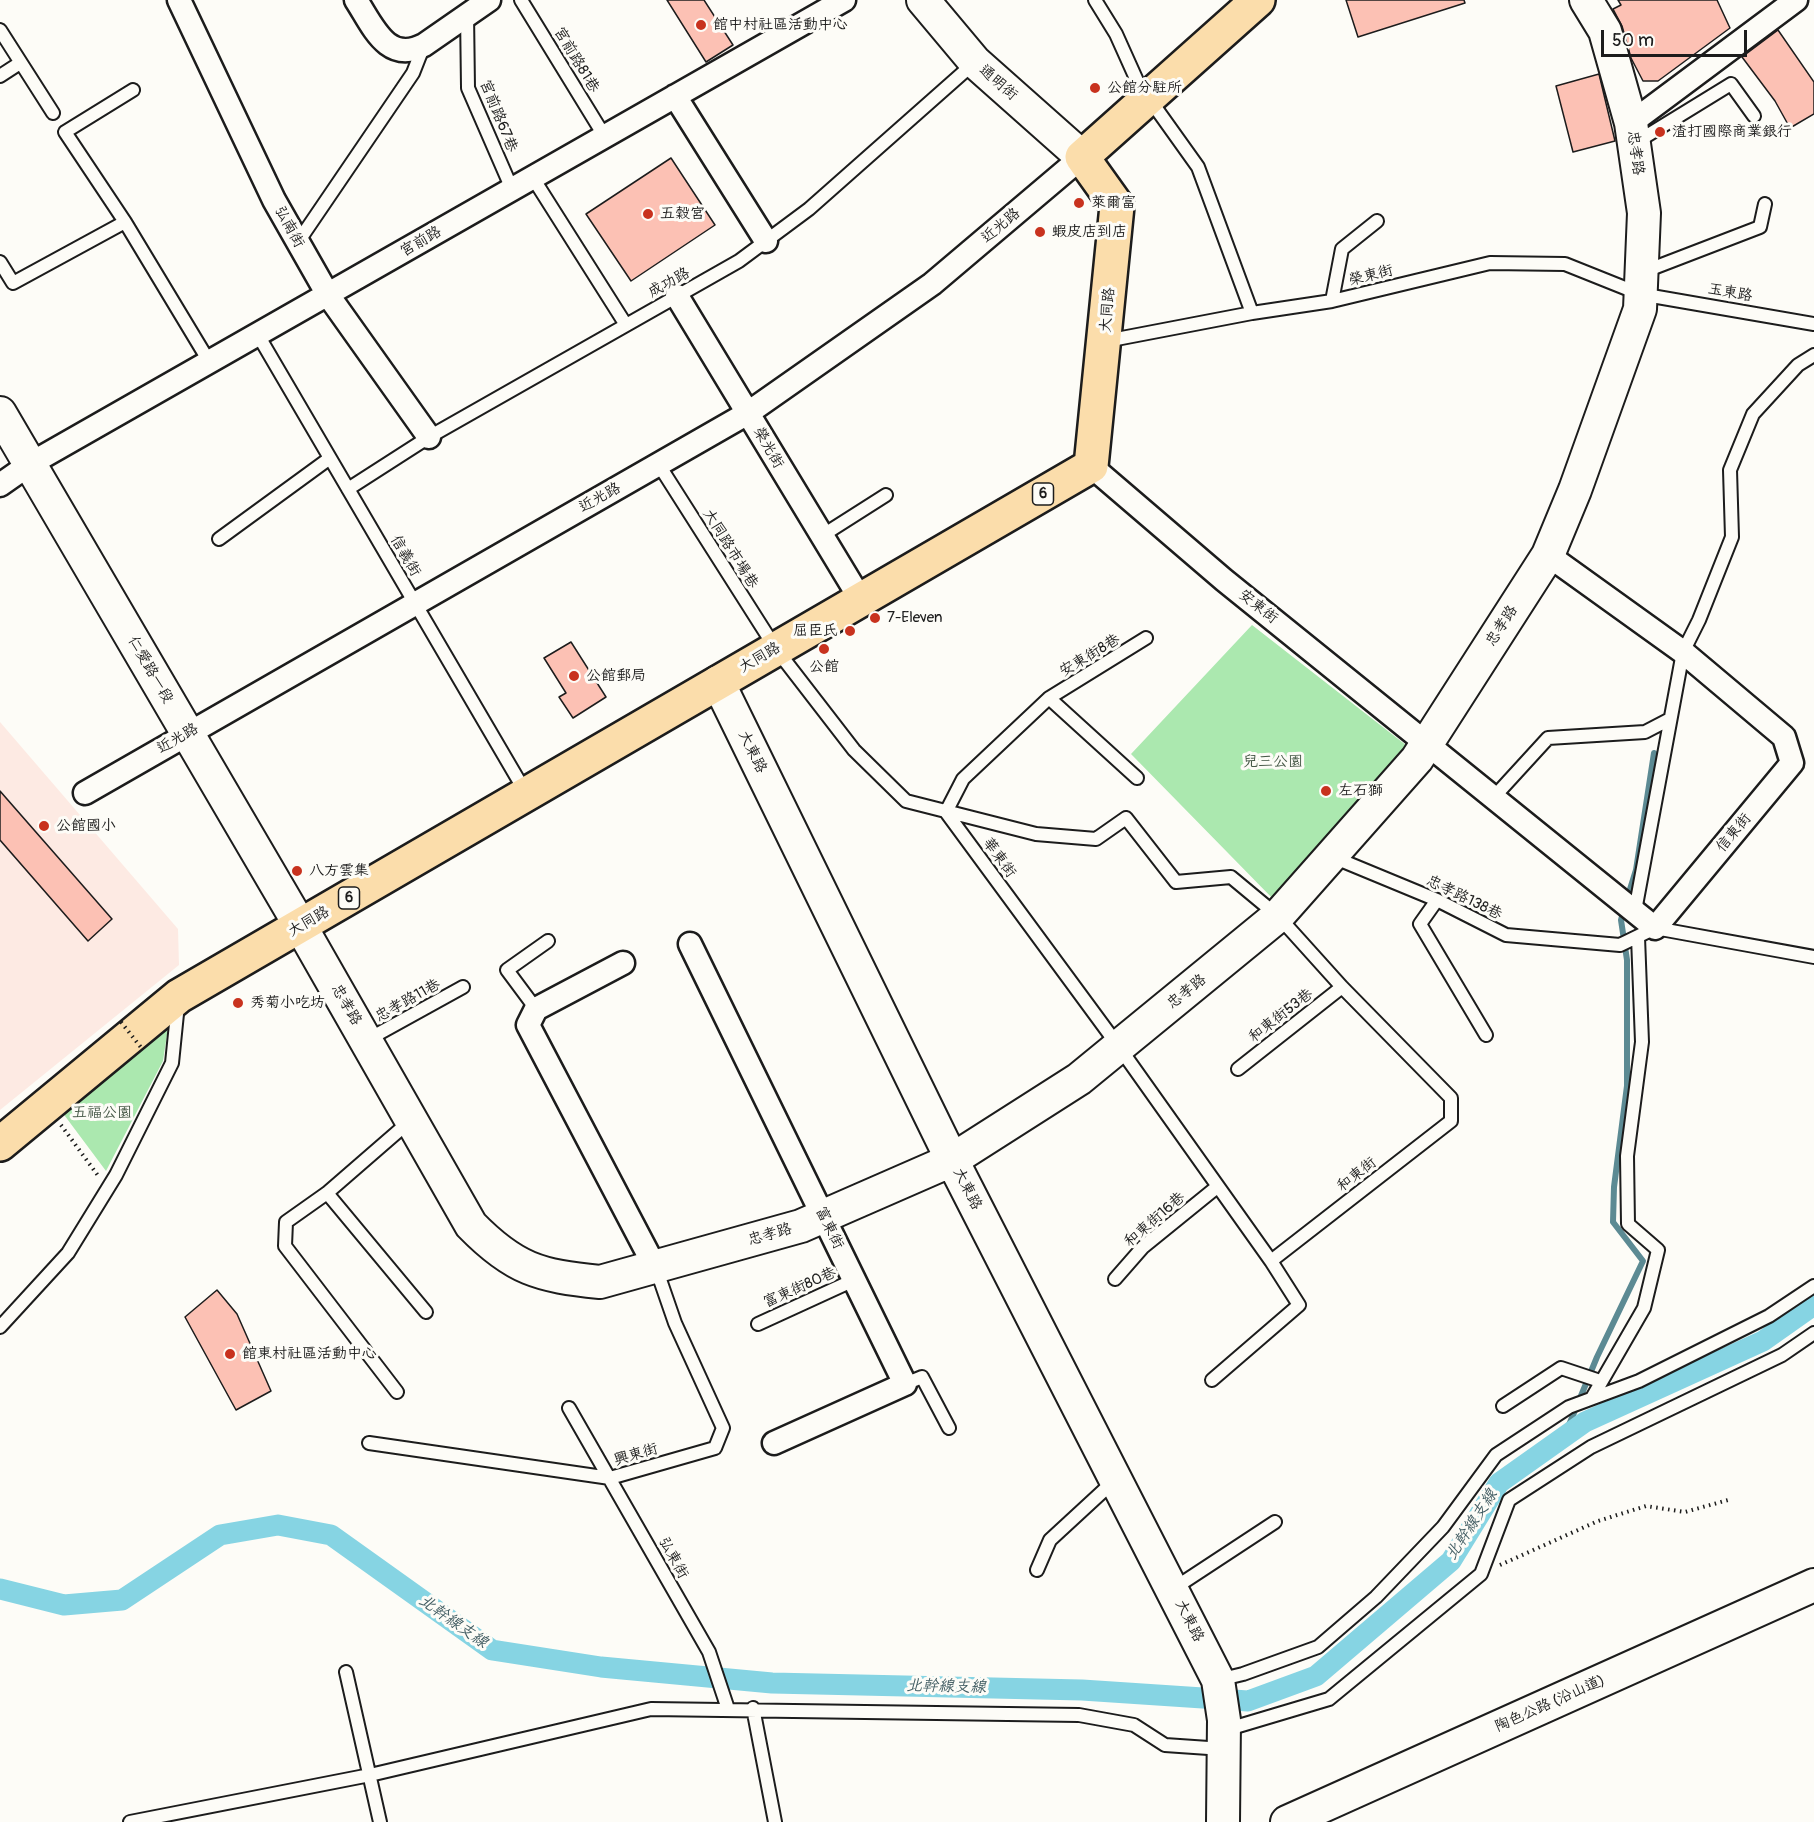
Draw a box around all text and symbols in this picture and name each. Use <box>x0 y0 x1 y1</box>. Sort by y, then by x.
place label: 館中村社區活動中心 <box>713 16 848 34</box>
marker: 館中村社區活動中心 <box>694 18 708 32</box>
scale bar <box>1604 18 1750 56</box>
street label: 宮前路81巷 <box>549 24 603 96</box>
text: 50 m <box>1612 29 1654 52</box>
street label: 通明街 <box>975 61 1021 105</box>
street label: 宮前路67巷 <box>475 77 521 155</box>
place label: 公館分駐所 <box>1107 79 1182 97</box>
marker: 公館分駐所 <box>1088 81 1102 95</box>
place label: 渣打國際商業銀行 <box>1672 123 1792 141</box>
marker: 渣打國際商業銀行 <box>1653 125 1667 139</box>
street label: 忠孝路 <box>1623 129 1647 177</box>
place label: 萊爾富 <box>1091 194 1136 212</box>
marker: 萊爾富 <box>1072 196 1086 210</box>
street label: 弘南街 <box>270 203 308 251</box>
place label: 五穀宮 <box>660 205 705 223</box>
street label: 近光路 <box>978 205 1024 247</box>
marker: 五穀宮 <box>641 207 655 221</box>
street label: 宮前路 <box>397 223 445 261</box>
place label: 蝦皮店到店 <box>1052 223 1127 241</box>
marker: 蝦皮店到店 <box>1033 225 1047 239</box>
street label: 榮東街 <box>1347 262 1395 290</box>
street label: 成功路 <box>645 264 693 302</box>
street label: 玉東路 <box>1706 280 1754 306</box>
street label: 大同路 <box>1097 287 1119 333</box>
street label: 榮光街 <box>749 424 787 472</box>
street label: 近光路 <box>576 479 624 517</box>
road number: 6 <box>1032 483 1054 505</box>
street label: 大同路市場巷 <box>699 506 761 592</box>
street label: 信義街 <box>386 532 424 580</box>
street label: 安東街 <box>1235 586 1281 628</box>
street label: 忠孝路 <box>1482 602 1522 650</box>
place label: 7-Eleven <box>887 609 942 627</box>
marker: 7-Eleven <box>868 611 882 625</box>
place label: 屈臣氏 <box>793 622 838 640</box>
marker: 屈臣氏 <box>843 624 857 638</box>
street label: 安東街8巷 <box>1056 631 1124 681</box>
street label: 仁愛路一段 <box>123 633 177 707</box>
street label: 大同路 <box>736 639 784 677</box>
marker: 公館 <box>817 642 831 656</box>
place label: 公館 <box>809 658 839 676</box>
place label: 公館郵局 <box>586 667 646 685</box>
marker: 公館郵局 <box>567 669 581 683</box>
street label: 近光路 <box>154 720 202 758</box>
street label: 大東路 <box>734 728 770 776</box>
park label: 兒三公園 <box>1243 753 1303 771</box>
place label: 左石獅 <box>1338 782 1383 800</box>
marker: 左石獅 <box>1319 784 1333 798</box>
street label: 信東街 <box>1713 810 1755 856</box>
place label: 公館國小 <box>56 817 116 835</box>
marker: 公館國小 <box>37 819 51 833</box>
street label: 華東街 <box>978 835 1020 881</box>
place label: 八方雲集 <box>309 862 369 880</box>
marker: 八方雲集 <box>290 864 304 878</box>
street label: 忠孝路138巷 <box>1423 872 1505 924</box>
road number: 6 <box>338 887 360 909</box>
street label: 大同路 <box>285 903 333 941</box>
street label: 忠孝路 <box>1164 971 1210 1013</box>
street label: 忠孝路11巷 <box>372 976 444 1026</box>
street label: 忠孝路 <box>327 981 365 1029</box>
street label: 和東街53巷 <box>1245 985 1317 1047</box>
place label: 秀菊小吃坊 <box>250 994 325 1012</box>
marker: 秀菊小吃坊 <box>231 996 245 1010</box>
park label: 五福公園 <box>72 1104 132 1122</box>
street label: 和東街 <box>1334 1154 1380 1196</box>
street label: 大東路 <box>949 1165 985 1213</box>
street label: 和東街16巷 <box>1121 1189 1189 1251</box>
street label: 富東街 <box>811 1204 847 1252</box>
street label: 忠孝路 <box>746 1220 794 1250</box>
street label: 富東街80巷 <box>761 1264 839 1312</box>
place label: 館東村社區活動中心 <box>242 1345 377 1363</box>
marker: 館東村社區活動中心 <box>223 1347 237 1361</box>
street label: 興東街 <box>612 1440 660 1470</box>
water label: 北幹線支線 <box>1442 1486 1502 1564</box>
street label: 弘東街 <box>654 1534 692 1582</box>
water label: 北幹線支線 <box>415 1591 491 1653</box>
street label: 大東路 <box>1171 1597 1207 1645</box>
street label: 陶色公路 (沿山道) <box>1492 1672 1608 1736</box>
water label: 北幹線支線 <box>906 1677 986 1697</box>

